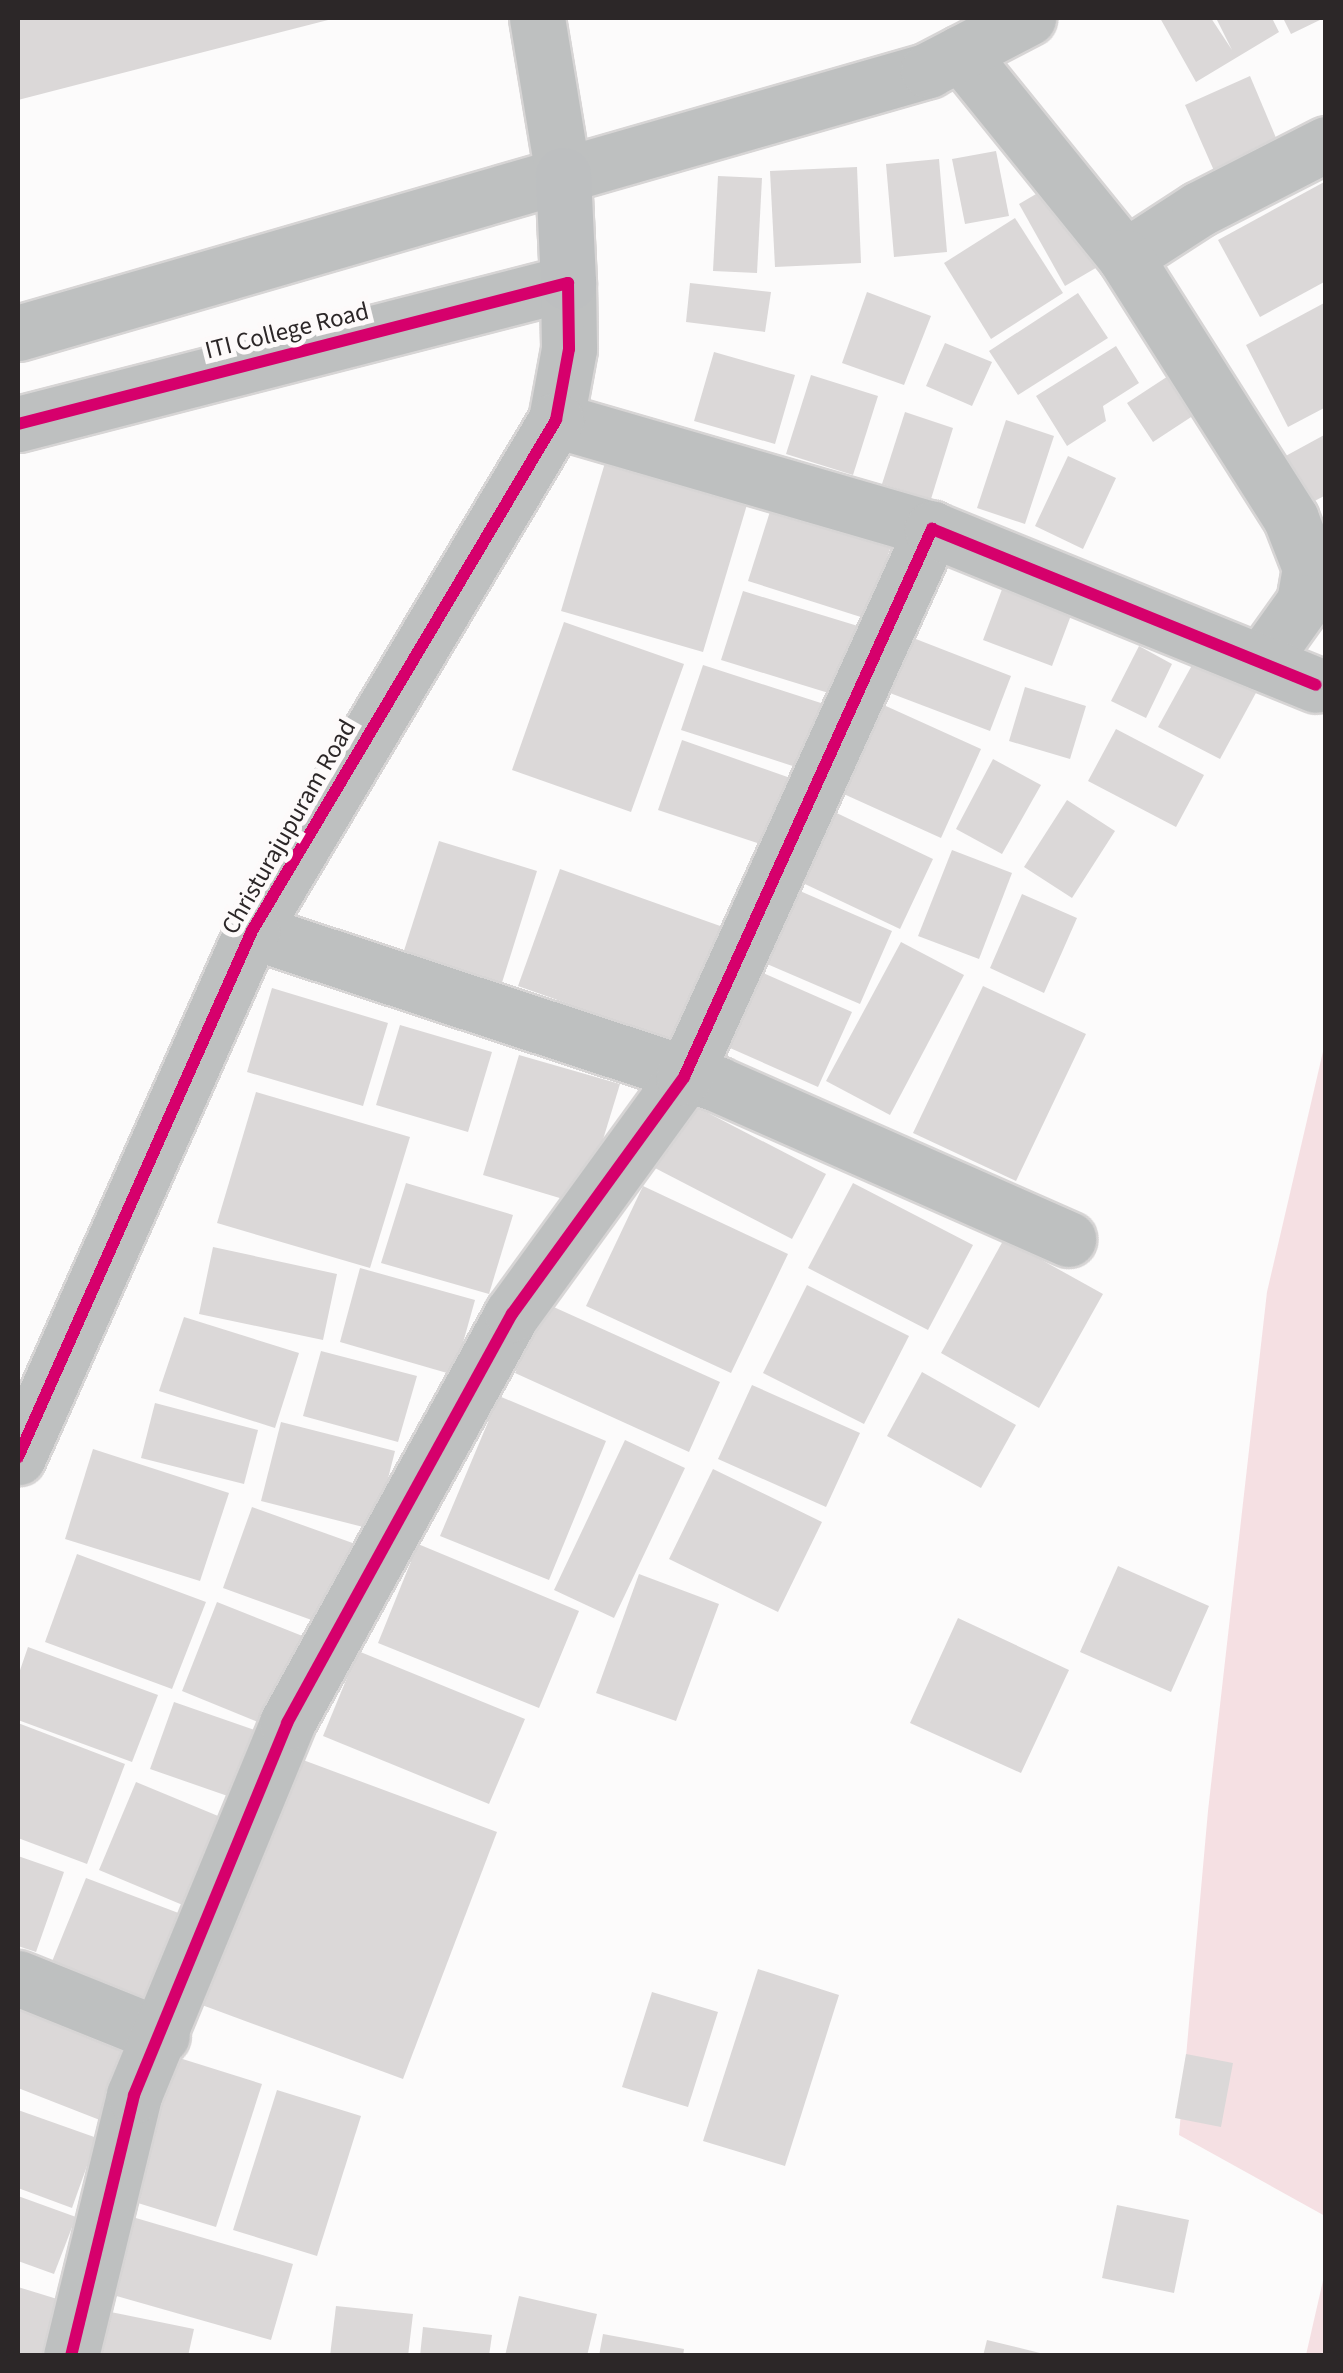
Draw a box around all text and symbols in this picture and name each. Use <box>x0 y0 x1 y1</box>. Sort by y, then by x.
street label: ITI College Road <box>202 296 372 366</box>
street label: Christurajupuram Road <box>215 714 363 940</box>

